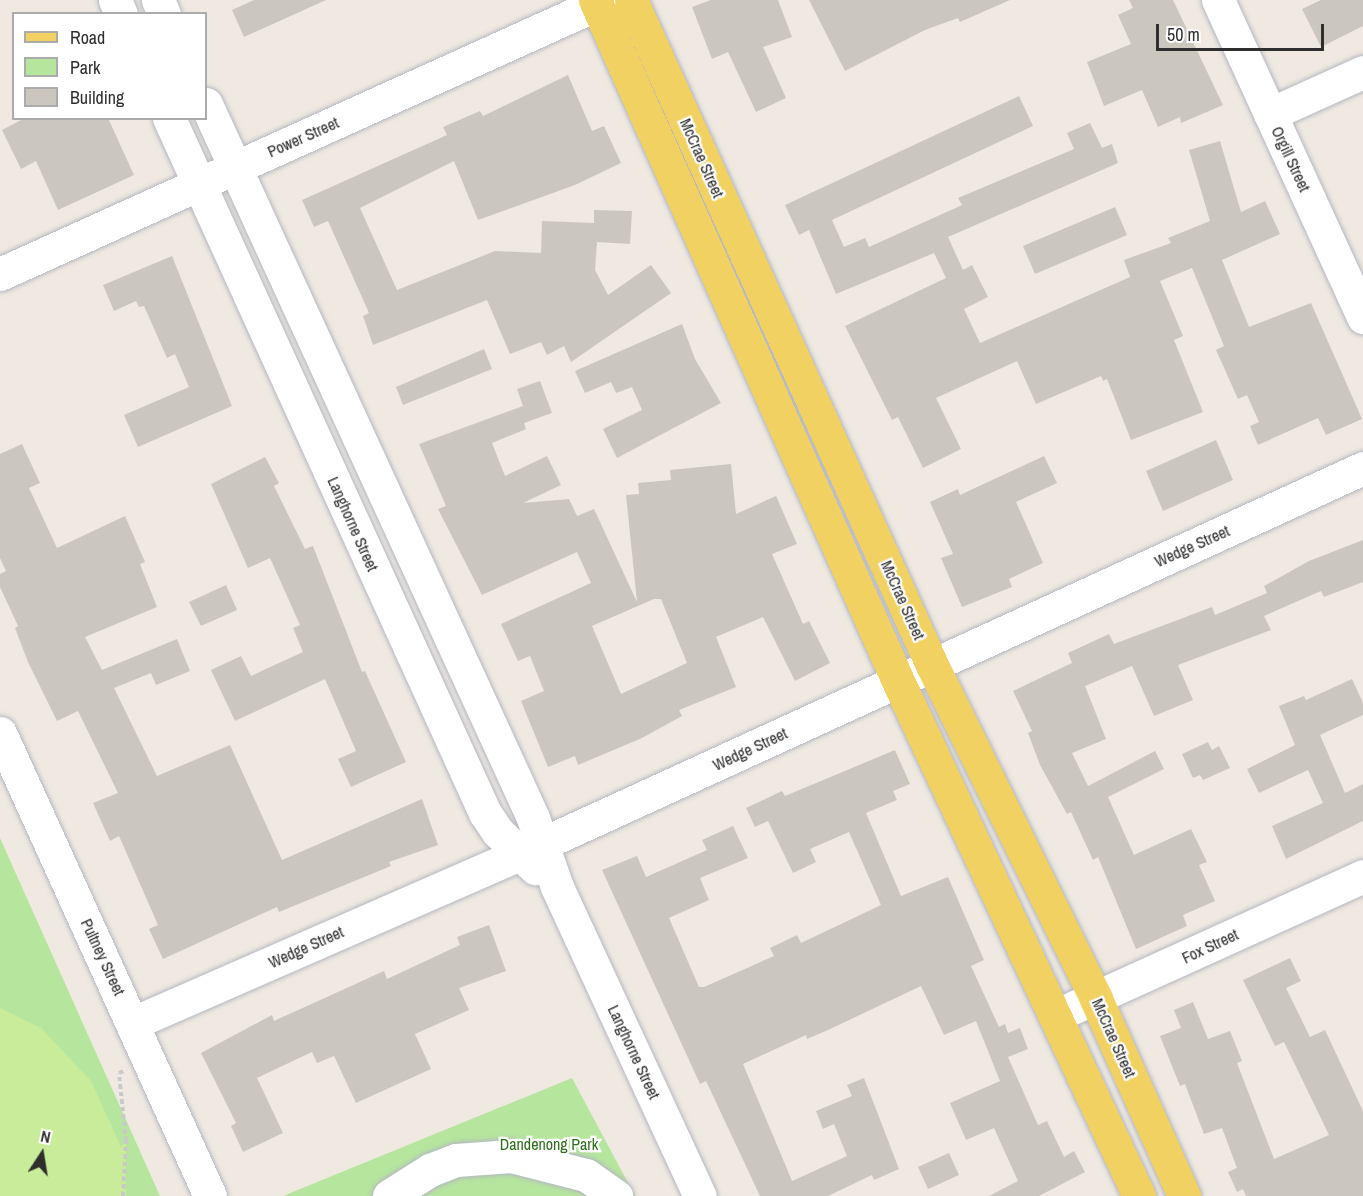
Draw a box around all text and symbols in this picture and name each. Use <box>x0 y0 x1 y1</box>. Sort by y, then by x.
legend <box>12 12 207 120</box>
scale bar <box>1159 12 1327 50</box>
text: 50 m <box>1167 22 1200 47</box>
text: Road <box>70 25 105 50</box>
text: Park <box>70 55 100 80</box>
text: Building <box>70 85 124 110</box>
street label: Power Street <box>264 113 342 161</box>
street label: McCrae Street <box>676 115 728 201</box>
street label: Orgill Street <box>1268 123 1314 195</box>
street label: Langhorne Street <box>324 474 382 574</box>
street label: Wedge Street <box>1152 521 1232 571</box>
street label: McCrae Street <box>877 557 929 643</box>
street label: Wedge Street <box>710 723 790 775</box>
street label: Pultney Street <box>77 916 129 998</box>
street label: Wedge Street <box>266 922 346 972</box>
street label: Fox Street <box>1179 925 1241 967</box>
street label: McCrae Street <box>1088 995 1140 1081</box>
street label: Langhorne Street <box>604 1002 664 1102</box>
north arrow <box>12 1124 72 1184</box>
text: N <box>39 1125 53 1148</box>
park label: Dandenong Park <box>500 1134 598 1154</box>

